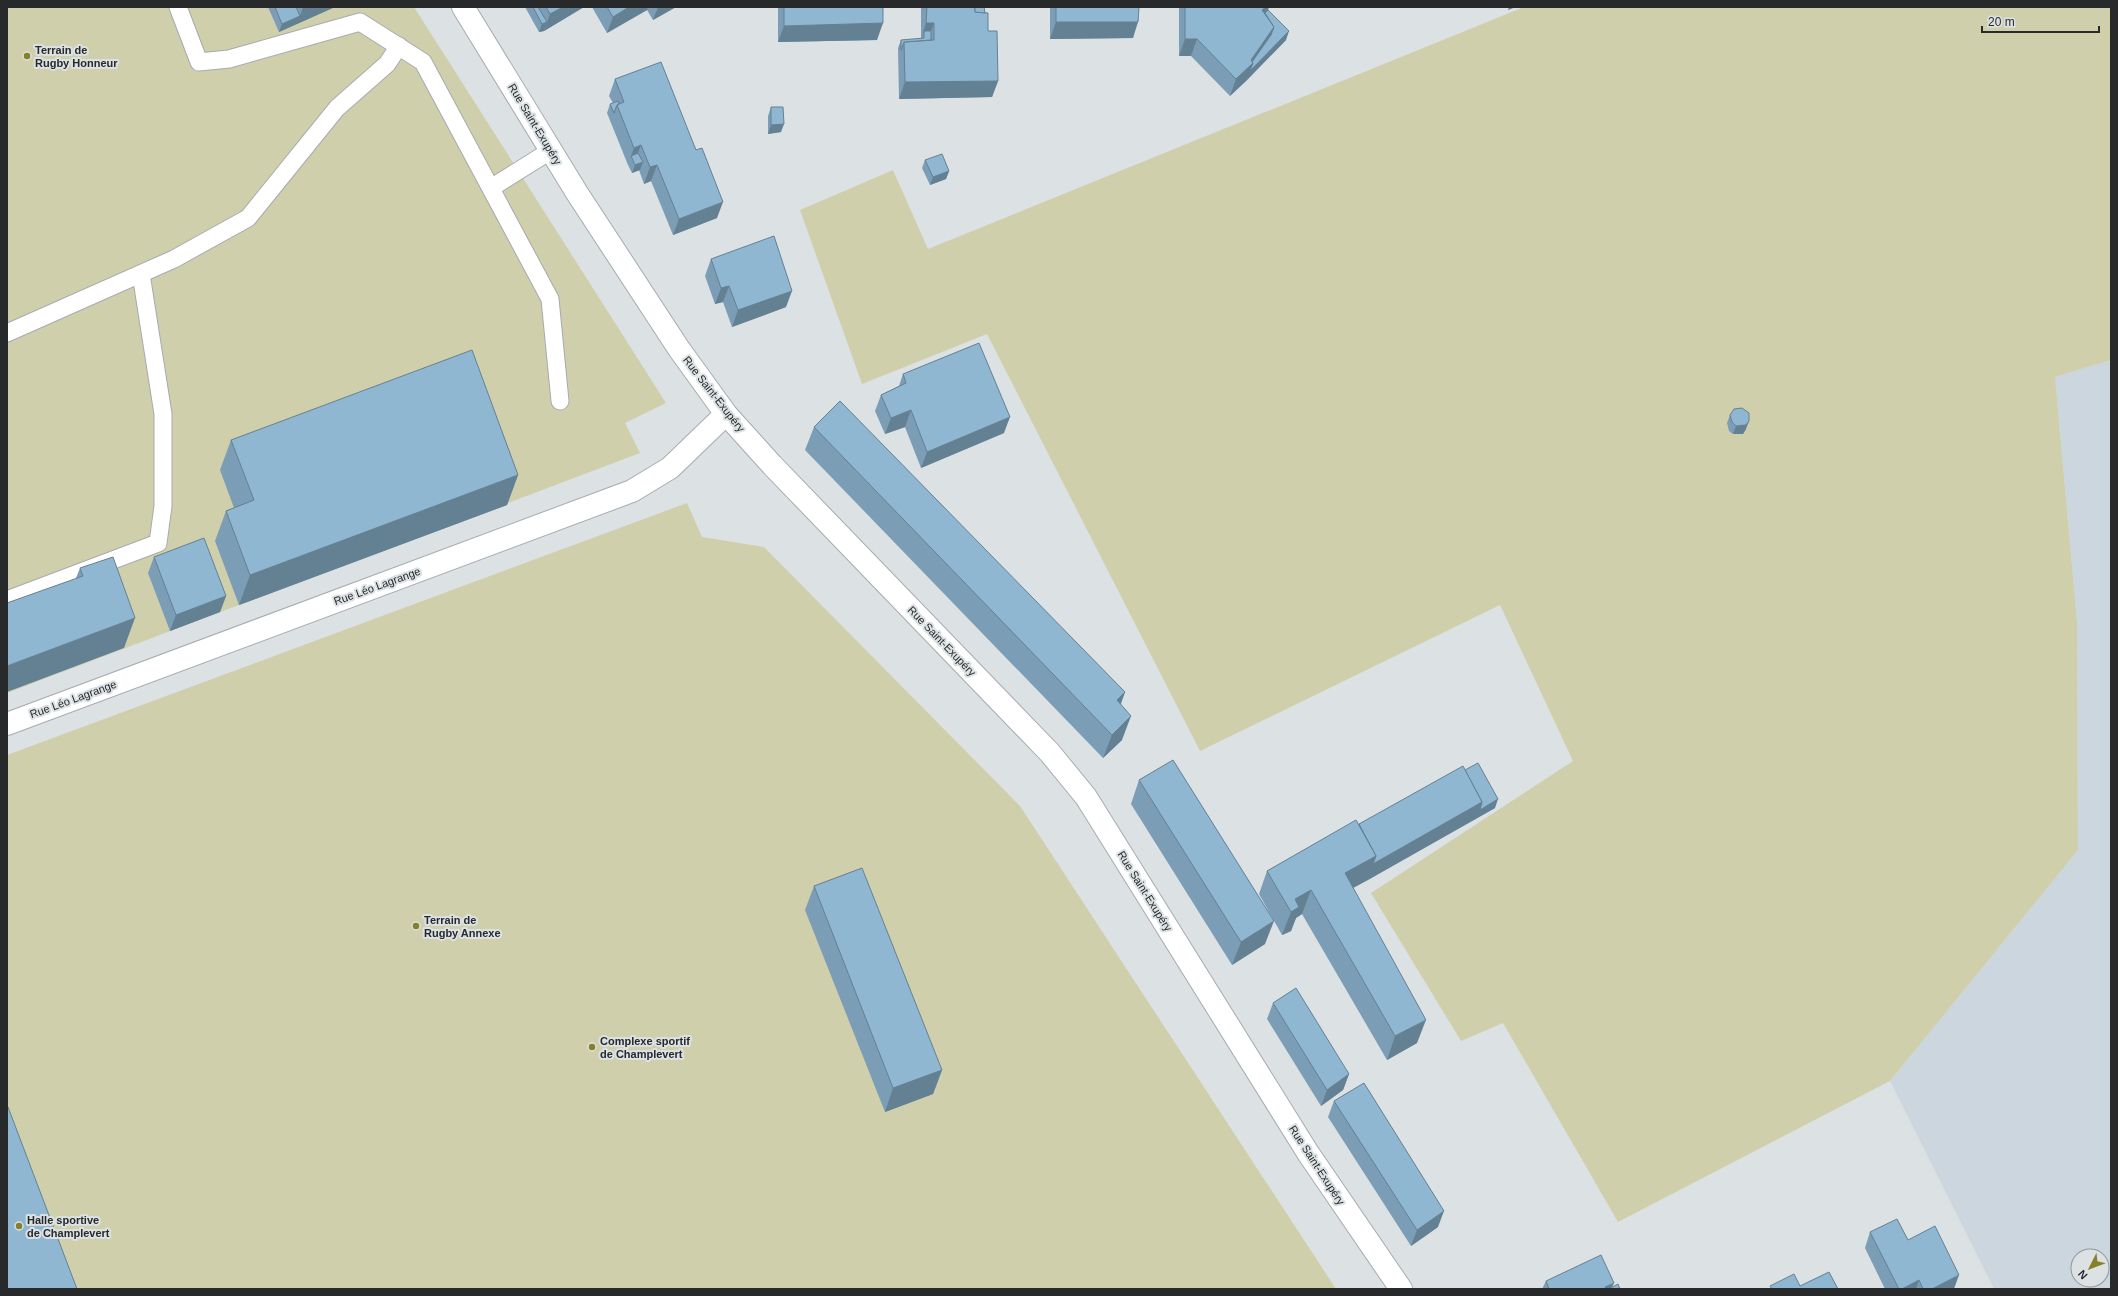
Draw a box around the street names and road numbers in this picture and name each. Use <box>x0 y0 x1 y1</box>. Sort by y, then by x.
street label: Rue Saint-Exupéry <box>506 81 564 167</box>
street label: Rue Saint-Exupéry <box>681 354 747 434</box>
street label: Rue Léo Lagrange <box>332 565 422 607</box>
street label: Rue Saint-Exupéry <box>906 604 979 679</box>
street label: Rue Léo Lagrange <box>28 678 118 720</box>
street label: Rue Saint-Exupéry <box>1115 849 1175 934</box>
street label: Rue Saint-Exupéry <box>1287 1123 1347 1207</box>

